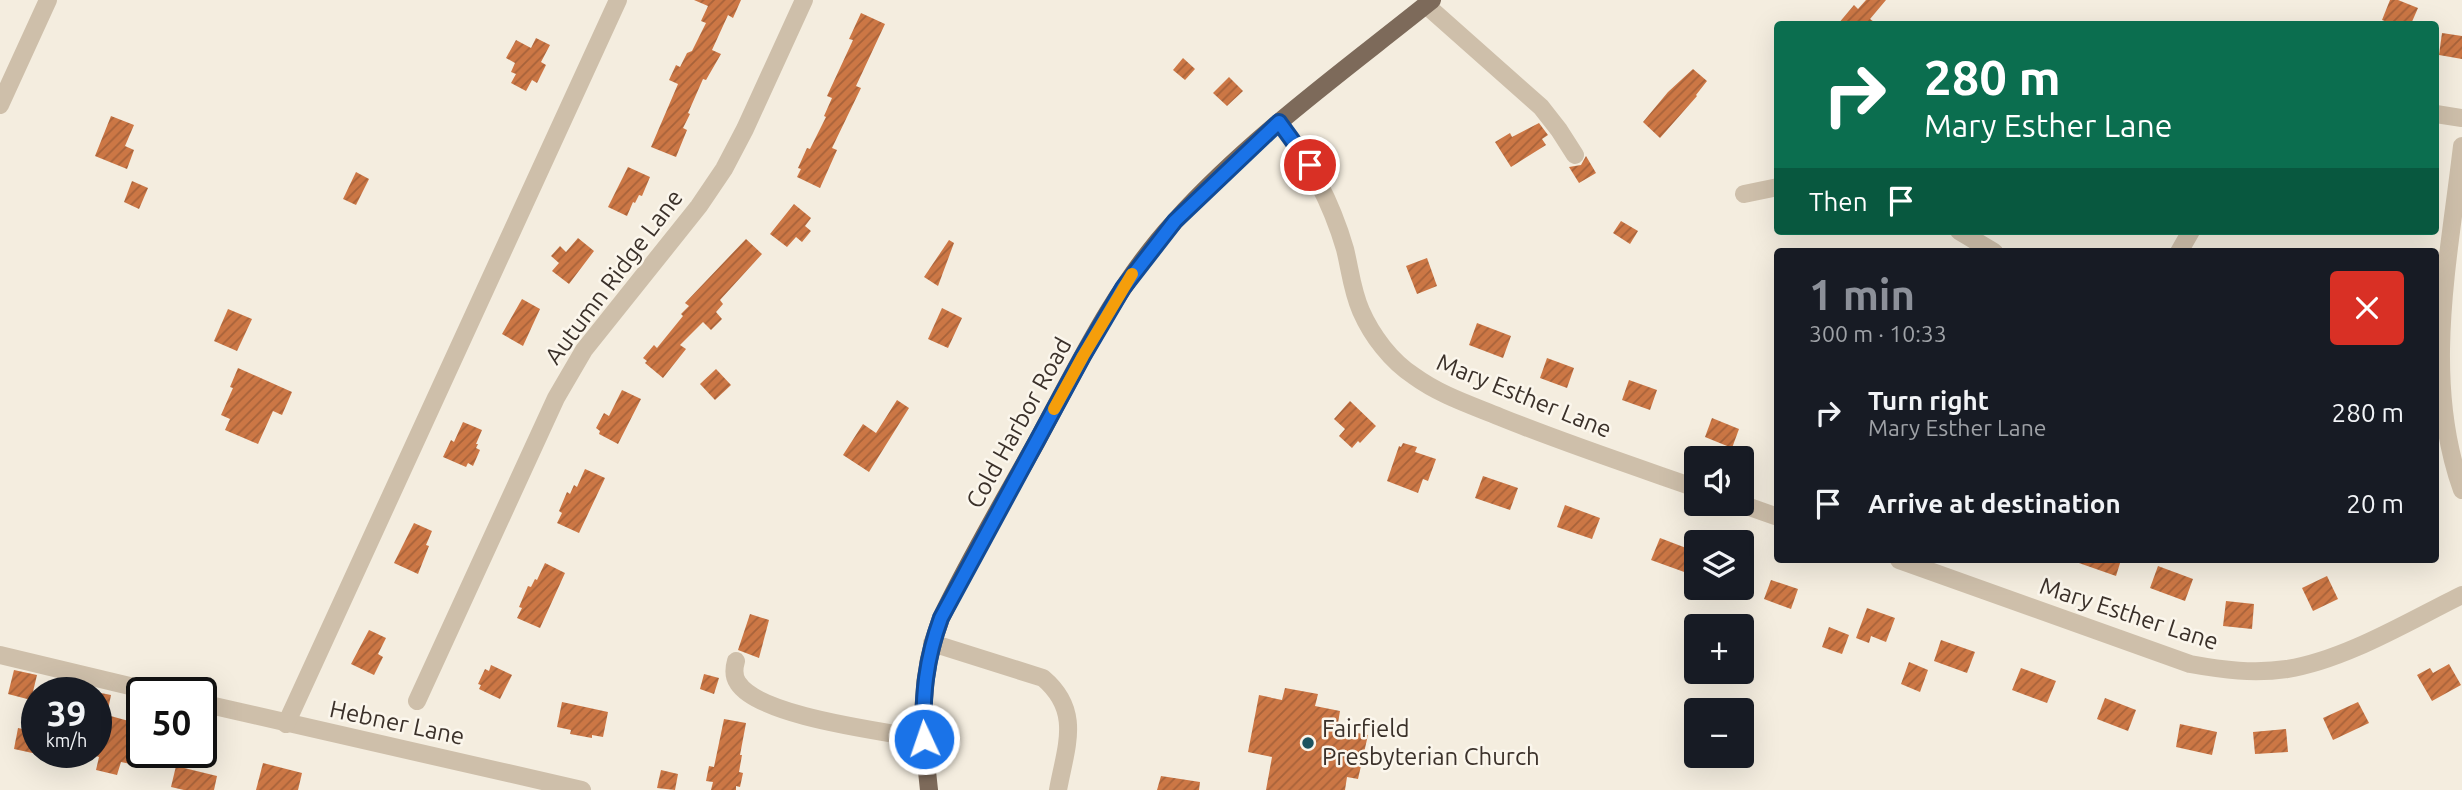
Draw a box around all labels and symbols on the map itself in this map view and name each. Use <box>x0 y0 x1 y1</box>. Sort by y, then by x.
pin <box>1280 135 1340 195</box>
street label: Autumn Ridge Lane <box>539 184 688 369</box>
street label: Cold Harbor Road <box>961 333 1077 513</box>
street label: Mary Esther Lane <box>1433 348 1616 443</box>
street label: Mary Esther Lane <box>2036 572 2222 655</box>
speed limit sign: 50 <box>126 677 217 768</box>
street label: Hebner Lane <box>327 695 467 750</box>
position arrow <box>887 702 961 776</box>
place label: Fairfield Presbyterian Church <box>1322 715 1540 770</box>
marker: Fairfield Presbyterian Church <box>1300 735 1316 751</box>

